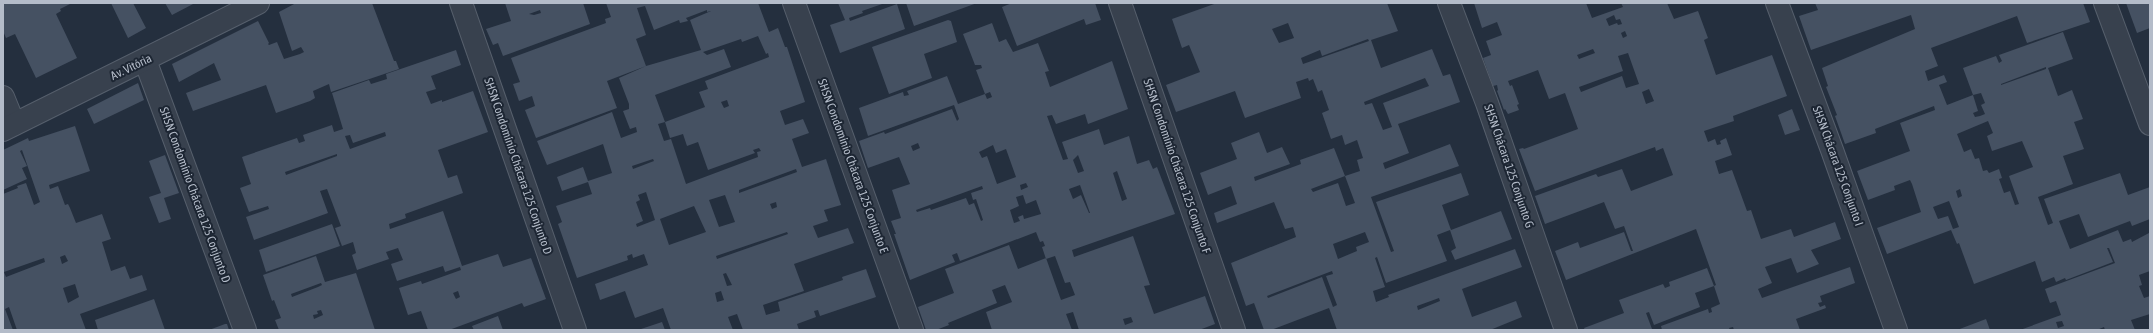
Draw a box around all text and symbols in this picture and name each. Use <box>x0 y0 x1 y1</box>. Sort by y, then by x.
street label: Av. Vitória <box>108 51 154 83</box>
street label: SHSN Condomínio Chácara 125 Conjunto D <box>481 76 555 256</box>
street label: SHSN Condomínio Chácara 125 Conjunto E <box>815 77 891 255</box>
street label: SHSN Condomínio Chácara 125 Conjunto F <box>1140 77 1214 255</box>
street label: SHSN Chácara 125 Conjunto G <box>1481 102 1537 230</box>
street label: SHSN Chácara 125 Conjunto I <box>1810 104 1866 228</box>
street label: SHSN Condomínio Chácara 125 Conjunto D <box>157 105 233 285</box>

